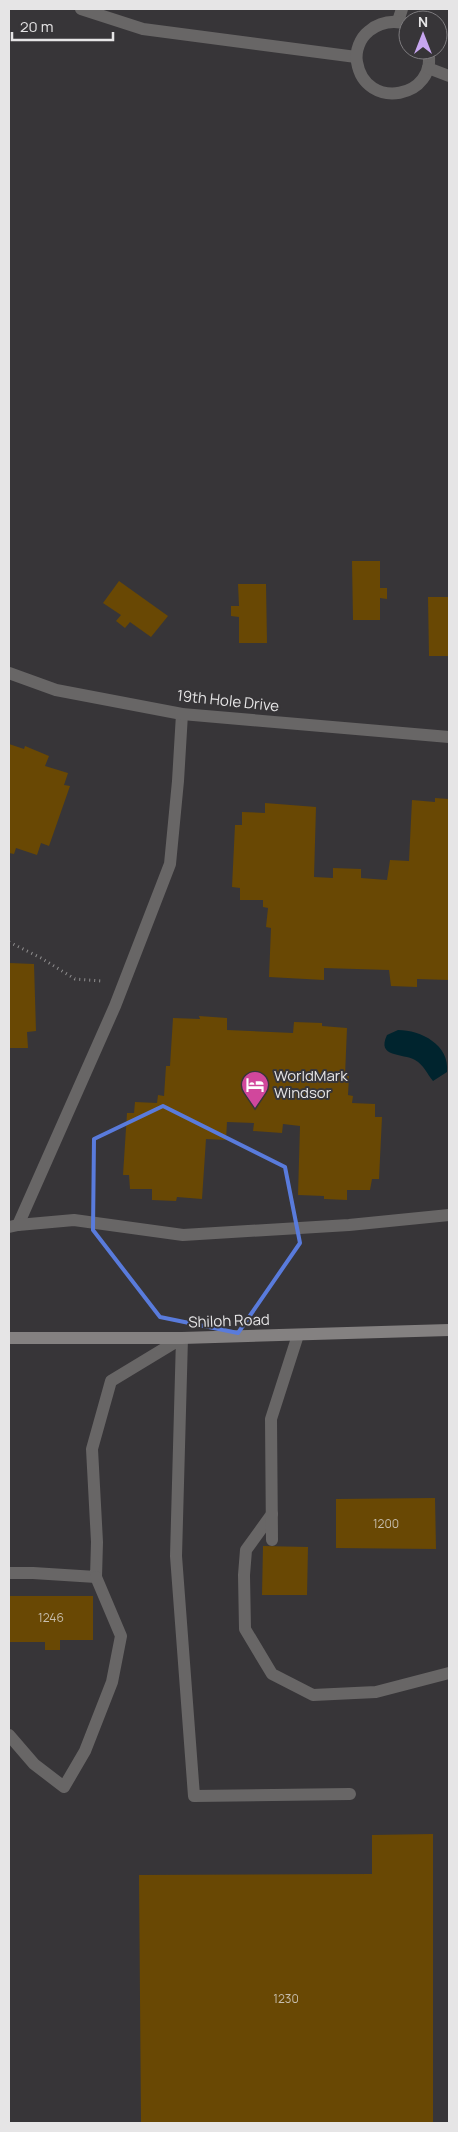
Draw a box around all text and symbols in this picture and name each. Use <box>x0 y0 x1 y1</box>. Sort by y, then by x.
scale bar <box>12 10 114 42</box>
north arrow <box>398 10 448 60</box>
text: N <box>418 12 428 31</box>
text: 20 m <box>20 16 53 37</box>
street label: 19th Hole Drive <box>176 685 280 716</box>
place label: WorldMark Windsor <box>274 1065 348 1103</box>
hotel icon: WorldMark Windsor <box>240 1070 270 1109</box>
street label: Shiloh Road <box>188 1309 270 1332</box>
house number: 1200 <box>373 1515 399 1532</box>
house number: 1246 <box>38 1609 64 1626</box>
house number: 1230 <box>273 1990 299 2007</box>

